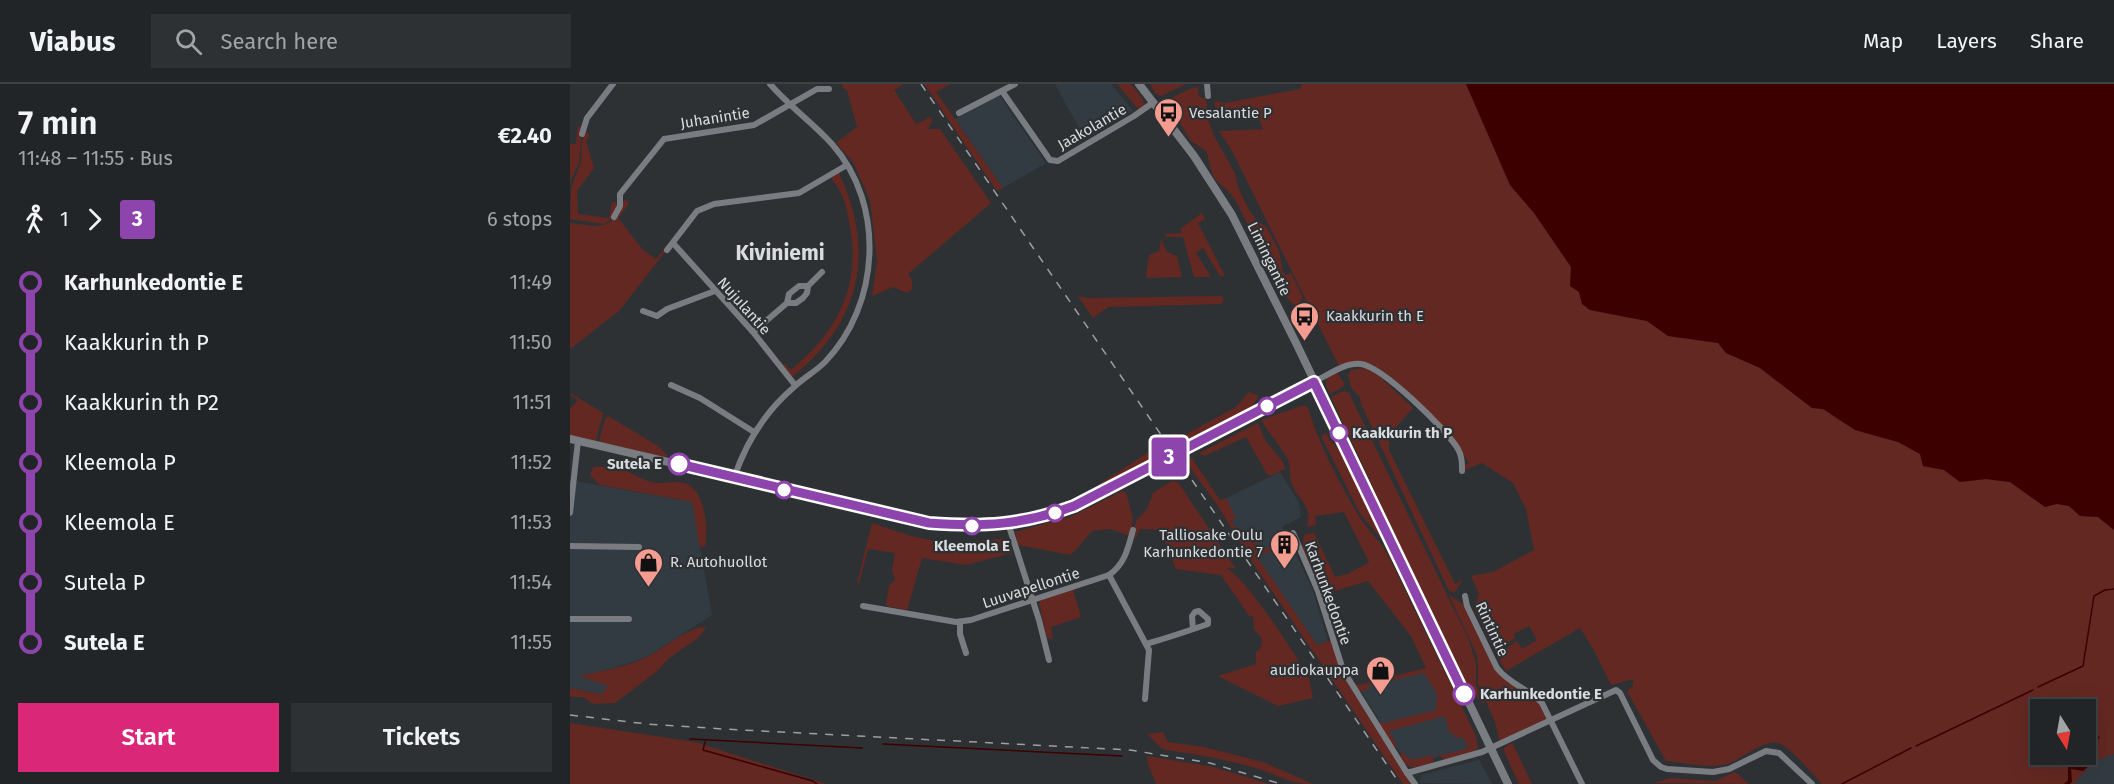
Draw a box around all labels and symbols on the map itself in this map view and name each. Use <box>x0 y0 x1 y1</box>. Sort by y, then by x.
bus stop icon: Vesalantie P <box>1152 97 1184 139</box>
street label: Jaakolantie <box>1054 100 1130 154</box>
street label: Juhanintie <box>679 104 751 132</box>
place label: Vesalantie P <box>1189 104 1272 122</box>
street label: Limingantie <box>1243 219 1295 299</box>
district label: Kiviniemi <box>735 240 825 266</box>
street label: Nujulantie <box>714 274 774 338</box>
bus stop icon: Kaakkurin th E <box>1289 300 1321 342</box>
place label: Kaakkurin th E <box>1326 307 1424 325</box>
unlabelled marker <box>1258 397 1276 415</box>
marker: Kaakkurin th P <box>1330 424 1348 442</box>
place label: Kaakkurin th P <box>1352 424 1452 442</box>
line badge: 3 <box>1150 438 1188 476</box>
marker: Sutela E <box>668 453 690 475</box>
place label: Sutela E <box>607 455 662 473</box>
unlabelled marker <box>775 481 793 499</box>
unlabelled marker <box>1046 504 1064 522</box>
marker: Kleemola E <box>963 517 981 535</box>
place label: Talliosake Oulu Karhunkedontie 7 <box>1143 526 1263 561</box>
building icon: Talliosake Oulu Karhunkedontie 7 <box>1268 528 1300 570</box>
place label: Kleemola E <box>934 537 1010 555</box>
street label: Karhunkedontie <box>1301 539 1355 647</box>
shop icon: R. Autohuollot <box>633 546 665 588</box>
place label: R. Autohuollot <box>670 553 768 571</box>
street label: Luuvapellontie <box>980 564 1082 612</box>
street label: Rintintie <box>1472 599 1512 659</box>
shop icon: audiokauppa <box>1364 654 1396 696</box>
place label: audiokauppa <box>1270 661 1359 679</box>
marker: Karhunkedontie E <box>1453 683 1475 705</box>
place label: Karhunkedontie E <box>1480 685 1602 703</box>
north arrow <box>2030 699 2096 765</box>

